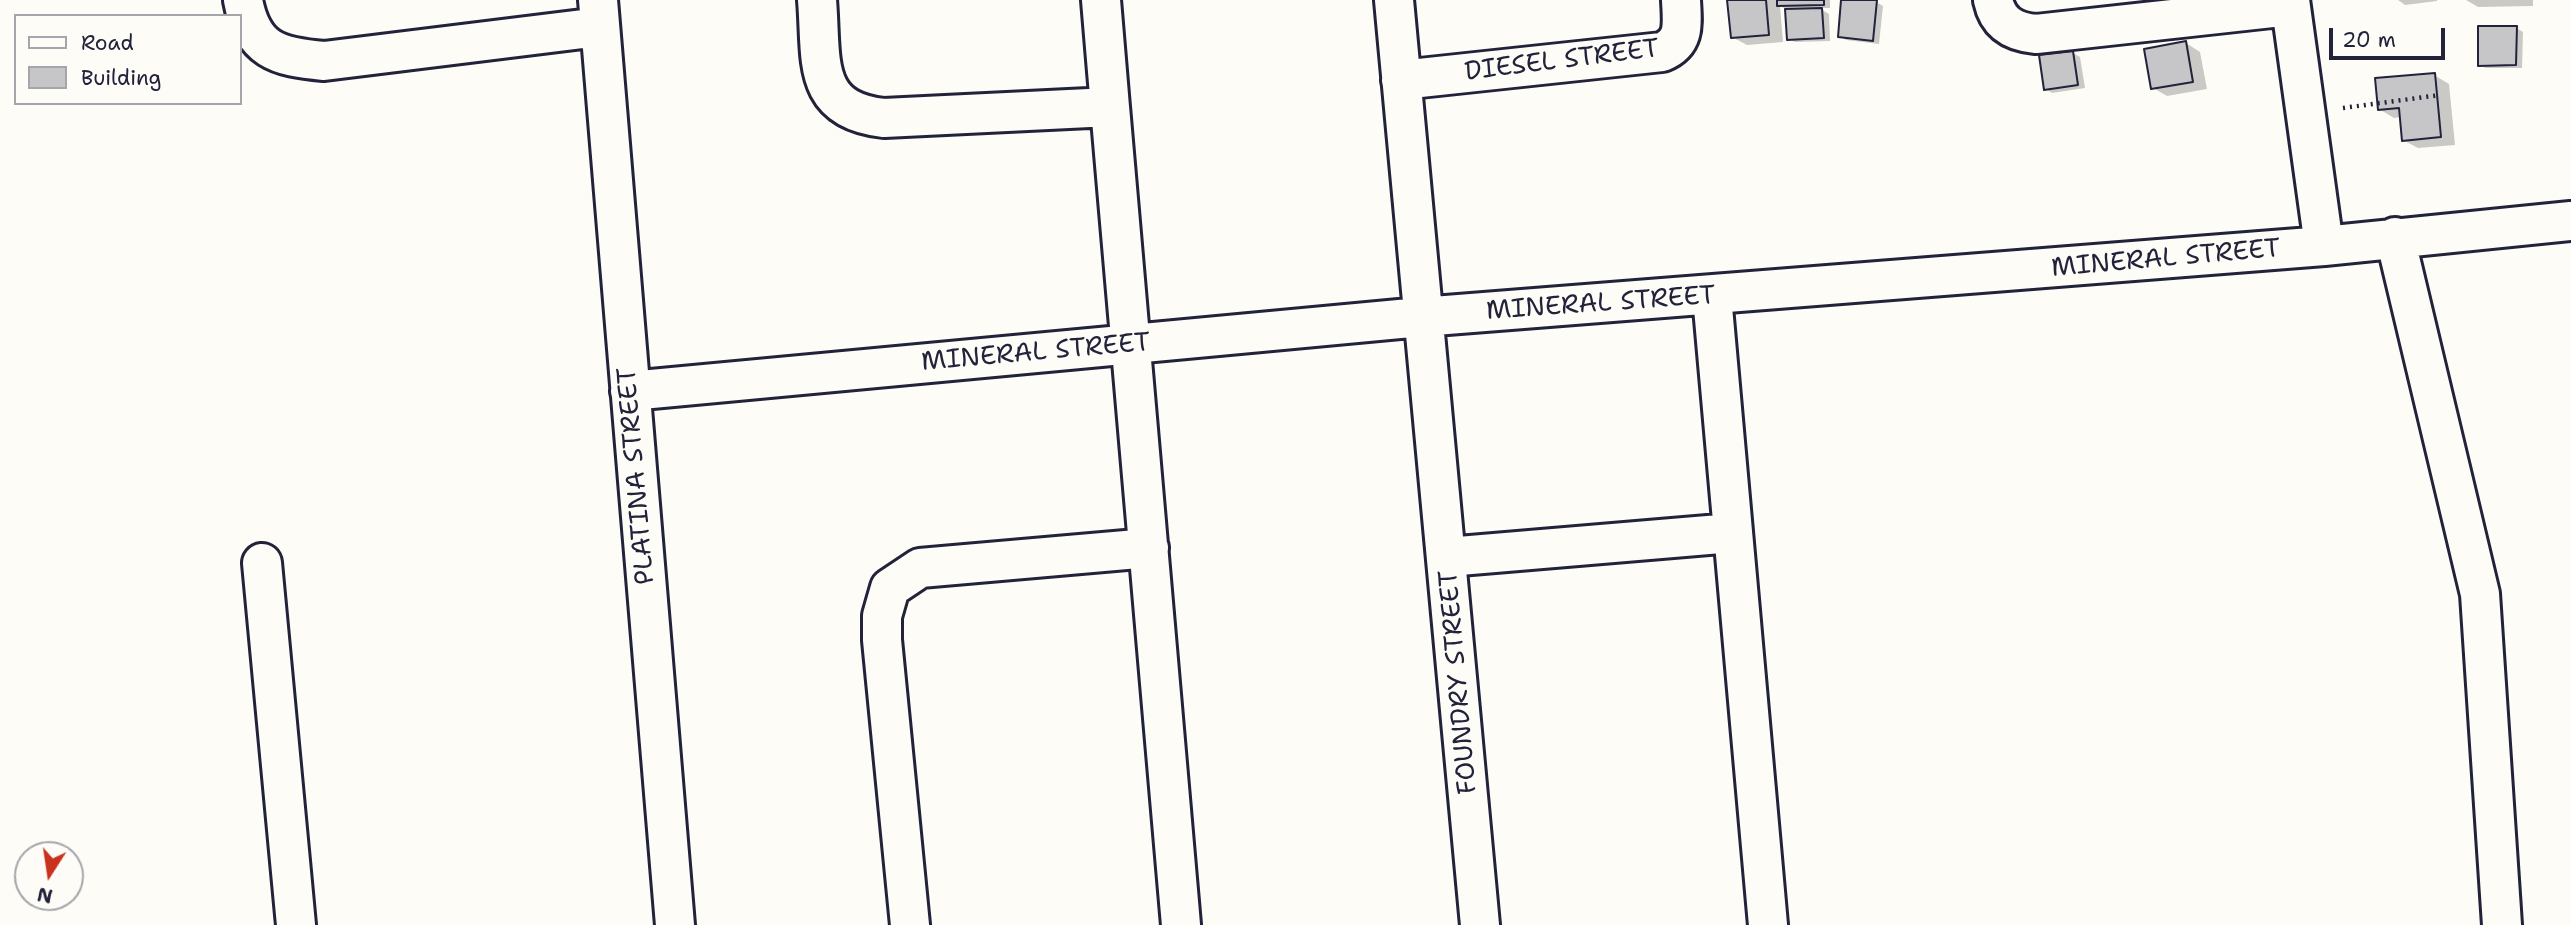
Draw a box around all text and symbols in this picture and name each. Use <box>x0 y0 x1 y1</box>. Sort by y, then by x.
legend <box>14 14 242 105</box>
scale bar <box>2333 14 2448 58</box>
text: 20 m <box>2342 26 2396 54</box>
text: Road <box>81 29 134 57</box>
street label: DIESEL STREET <box>1463 34 1661 88</box>
text: Building <box>81 64 161 92</box>
street label: MINERAL STREET <box>2050 233 2282 285</box>
street label: MINERAL STREET <box>1485 280 1717 328</box>
street label: MINERAL STREET <box>920 327 1152 379</box>
street label: PLATINA STREET <box>612 366 662 586</box>
street label: FOUNDRY STREET <box>1434 569 1484 795</box>
north arrow <box>14 841 84 911</box>
text: N <box>35 881 55 909</box>

